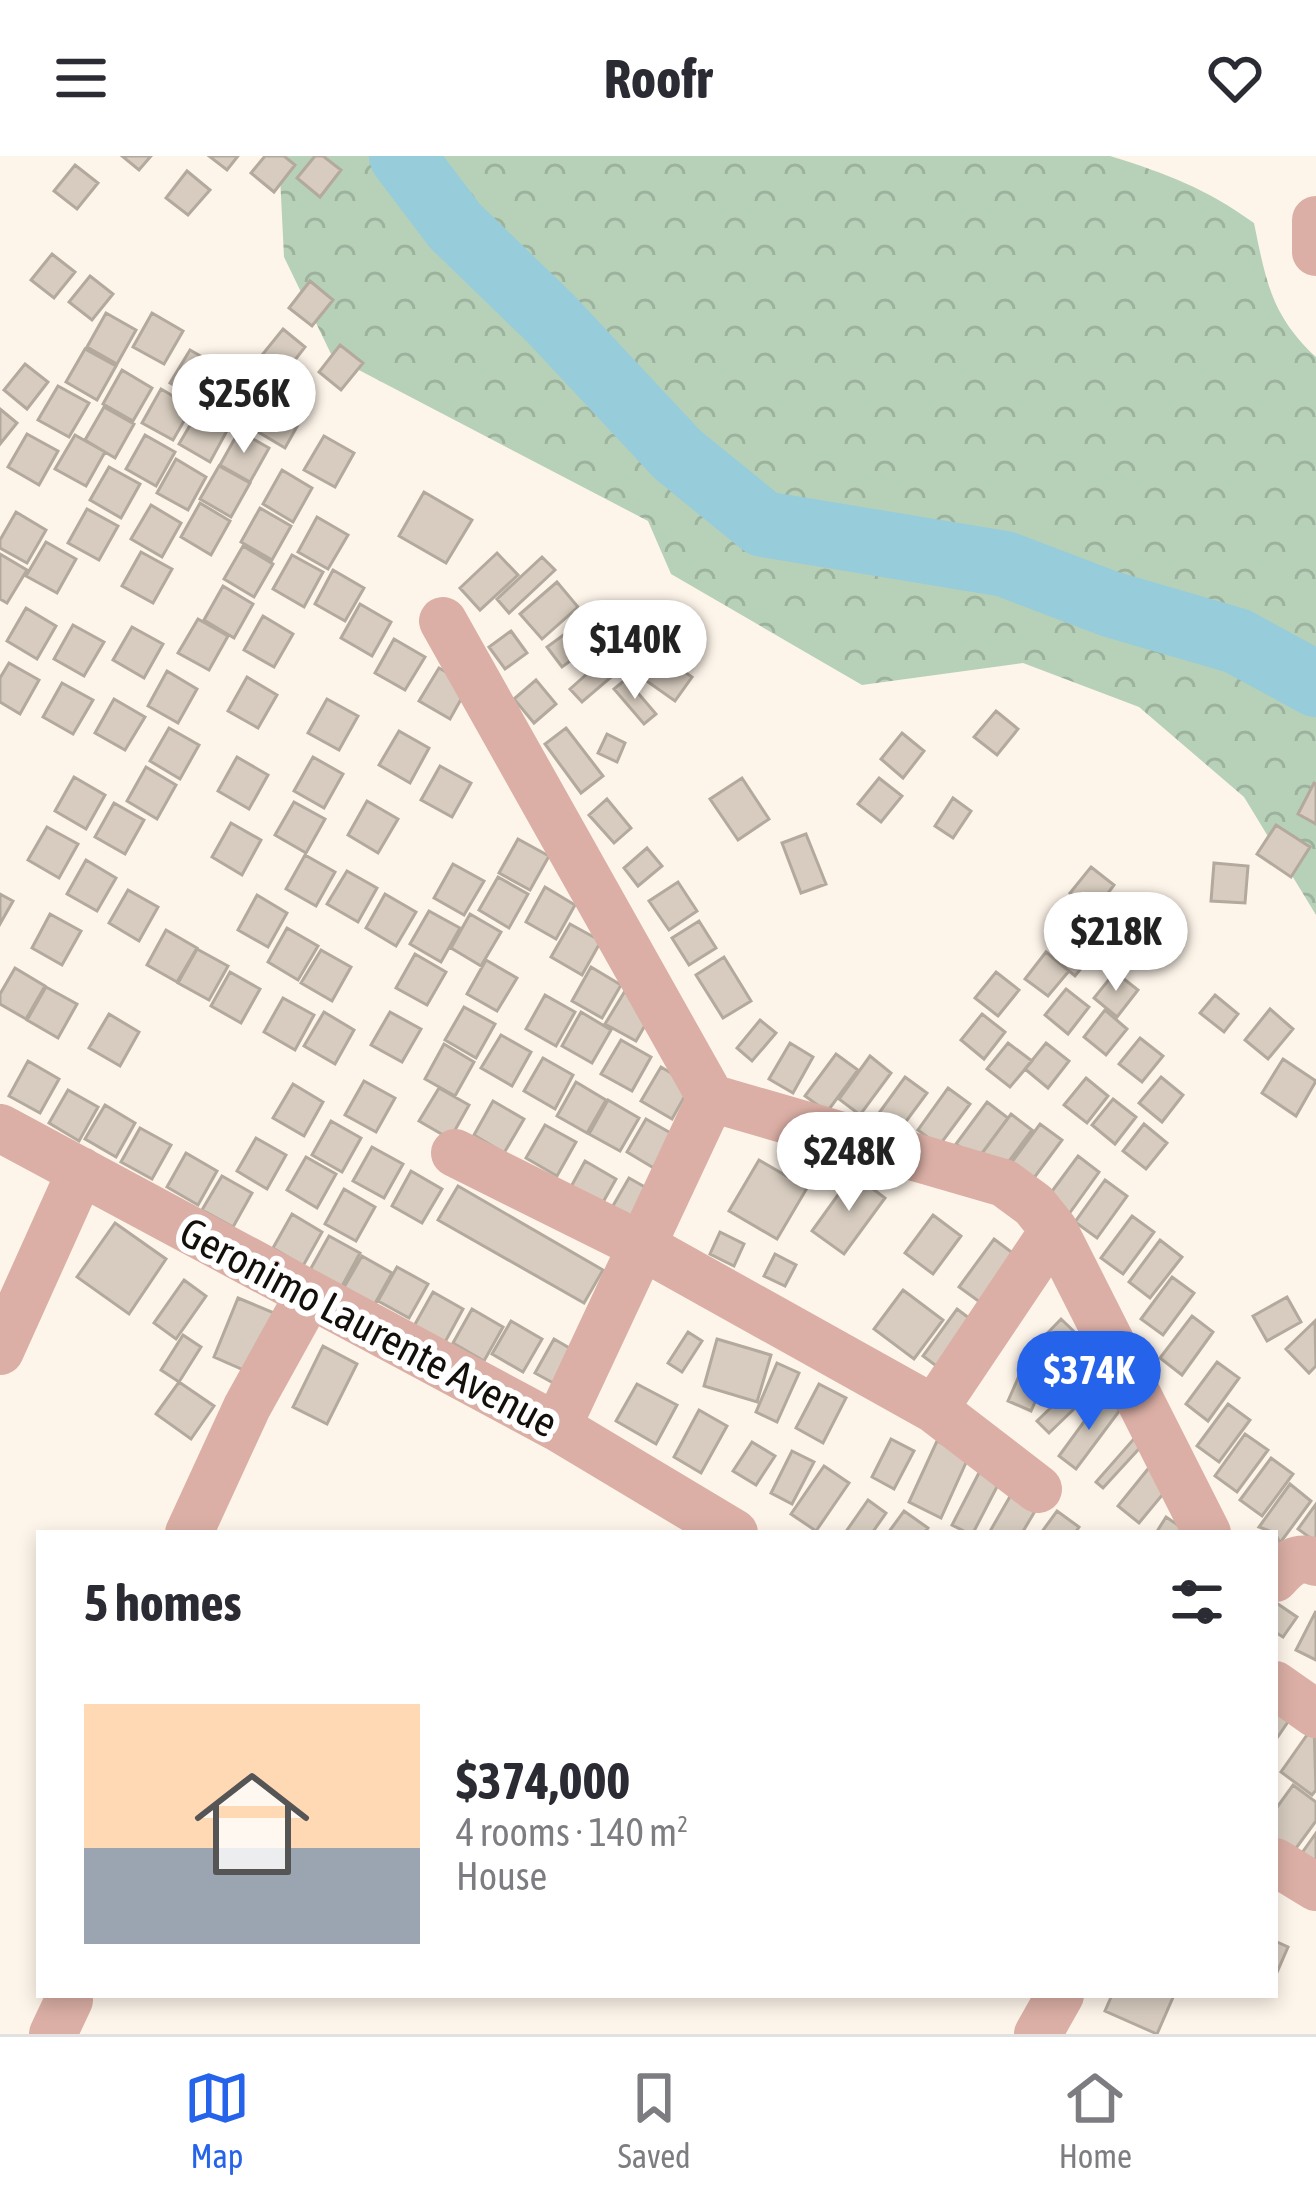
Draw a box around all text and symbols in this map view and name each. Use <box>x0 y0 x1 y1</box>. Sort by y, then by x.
icon: menu <box>48 45 114 111</box>
icon: heart <box>1202 45 1268 111</box>
text: Roofr <box>604 48 712 109</box>
pin: $256K <box>160 354 328 456</box>
text: $256K <box>199 371 289 415</box>
pin: $140K <box>551 600 719 702</box>
text: $140K <box>590 617 680 661</box>
pin: $218K <box>1032 892 1200 994</box>
text: $218K <box>1071 909 1161 953</box>
pin: $248K <box>765 1112 933 1214</box>
text: $248K <box>804 1129 894 1173</box>
street label: Geronimo Laurente Avenue <box>172 1207 566 1447</box>
pin: $374K <box>1005 1331 1173 1433</box>
text: $374K <box>1044 1348 1134 1392</box>
icon: filters <box>1164 1569 1230 1635</box>
text: 5 homes <box>84 1573 242 1632</box>
text: $374,000 <box>456 1751 630 1810</box>
icon: home <box>180 1752 324 1896</box>
text: 4 rooms · 140 m² <box>456 1810 688 1854</box>
text: House <box>456 1854 547 1898</box>
tab: Map <box>184 2065 250 2175</box>
tab: Saved <box>618 2065 691 2175</box>
tab: Home <box>1059 2065 1132 2175</box>

